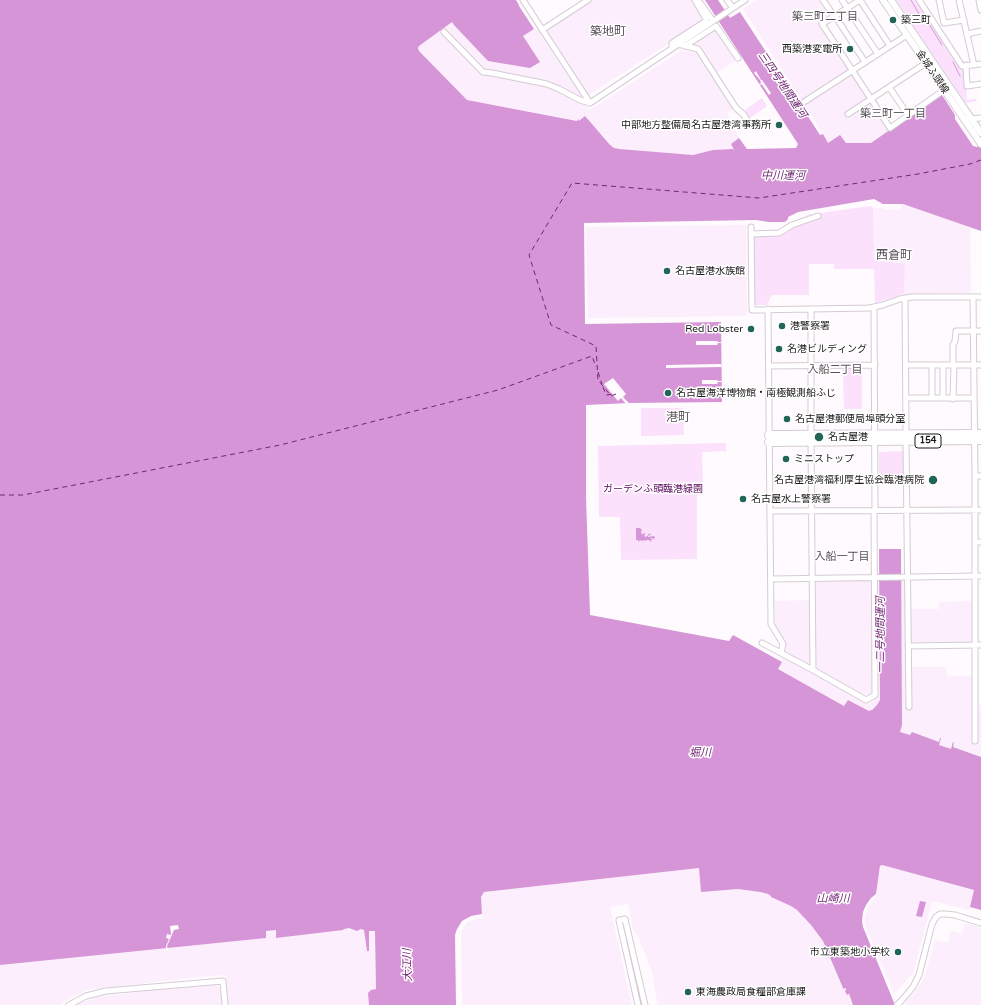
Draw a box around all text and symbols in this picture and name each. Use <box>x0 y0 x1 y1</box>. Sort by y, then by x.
district label: 築三町二丁目 <box>792 10 858 24</box>
place label: 築三町 <box>901 14 931 26</box>
marker: 築三町 <box>888 15 898 25</box>
district label: 築地町 <box>590 25 626 39</box>
place label: 西築港変電所 <box>782 43 842 55</box>
marker: 西築港変電所 <box>845 44 855 54</box>
street label: 金城ふ頭線 <box>913 48 951 96</box>
water label: 三四号地間運河 <box>755 49 809 121</box>
district label: 築三町一丁目 <box>860 107 926 121</box>
place label: 中部地方整備局名古屋港湾事務所 <box>621 119 771 131</box>
marker: 中部地方整備局名古屋港湾事務所 <box>774 120 784 130</box>
water label: 中川運河 <box>761 169 805 183</box>
district label: 西倉町 <box>876 249 912 263</box>
place label: 名古屋港水族館 <box>675 265 745 277</box>
marker: 名古屋港水族館 <box>662 266 672 276</box>
place label: 港警察署 <box>790 320 830 332</box>
marker: 港警察署 <box>777 321 787 331</box>
place label: Red Lobster <box>685 323 743 335</box>
marker: Red Lobster <box>746 324 756 334</box>
place label: 名港ビルディング <box>787 343 867 355</box>
marker: 名港ビルディング <box>774 344 784 354</box>
district label: 入船二丁目 <box>808 363 862 377</box>
place label: 名古屋海洋博物館・南極観測船ふじ <box>676 387 836 399</box>
marker: 名古屋海洋博物館・南極観測船ふじ <box>663 388 673 398</box>
district label: 港町 <box>666 411 690 425</box>
place label: 名古屋港郵便局埠頭分室 <box>795 413 905 425</box>
marker: 名古屋港郵便局埠頭分室 <box>782 414 792 424</box>
marker: 名古屋港 <box>813 431 825 443</box>
place label: 名古屋港 <box>828 431 868 443</box>
road number: 154 <box>915 434 941 448</box>
place label: ミニストップ <box>794 453 854 465</box>
marker: ミニストップ <box>781 454 791 464</box>
place label: 名古屋港湾福利厚生協会臨港病院 <box>774 474 924 486</box>
marker: 名古屋港湾福利厚生協会臨港病院 <box>927 474 939 486</box>
park label: ガーデンふ頭臨港緑園 <box>603 483 703 495</box>
place label: 名古屋水上警察署 <box>751 493 831 505</box>
marker: 名古屋水上警察署 <box>738 494 748 504</box>
district label: 入船一丁目 <box>815 550 869 564</box>
water label: 一二号地間運河 <box>874 597 888 673</box>
water label: 堀川 <box>689 746 711 760</box>
water label: 山崎川 <box>817 892 849 906</box>
place label: 市立東築地小学校 <box>810 946 890 958</box>
marker: 市立東築地小学校 <box>893 947 903 957</box>
water label: 大江川 <box>401 948 415 982</box>
place label: 東海農政局食糧部倉庫課 <box>696 986 806 998</box>
marker: 東海農政局食糧部倉庫課 <box>683 987 693 997</box>

